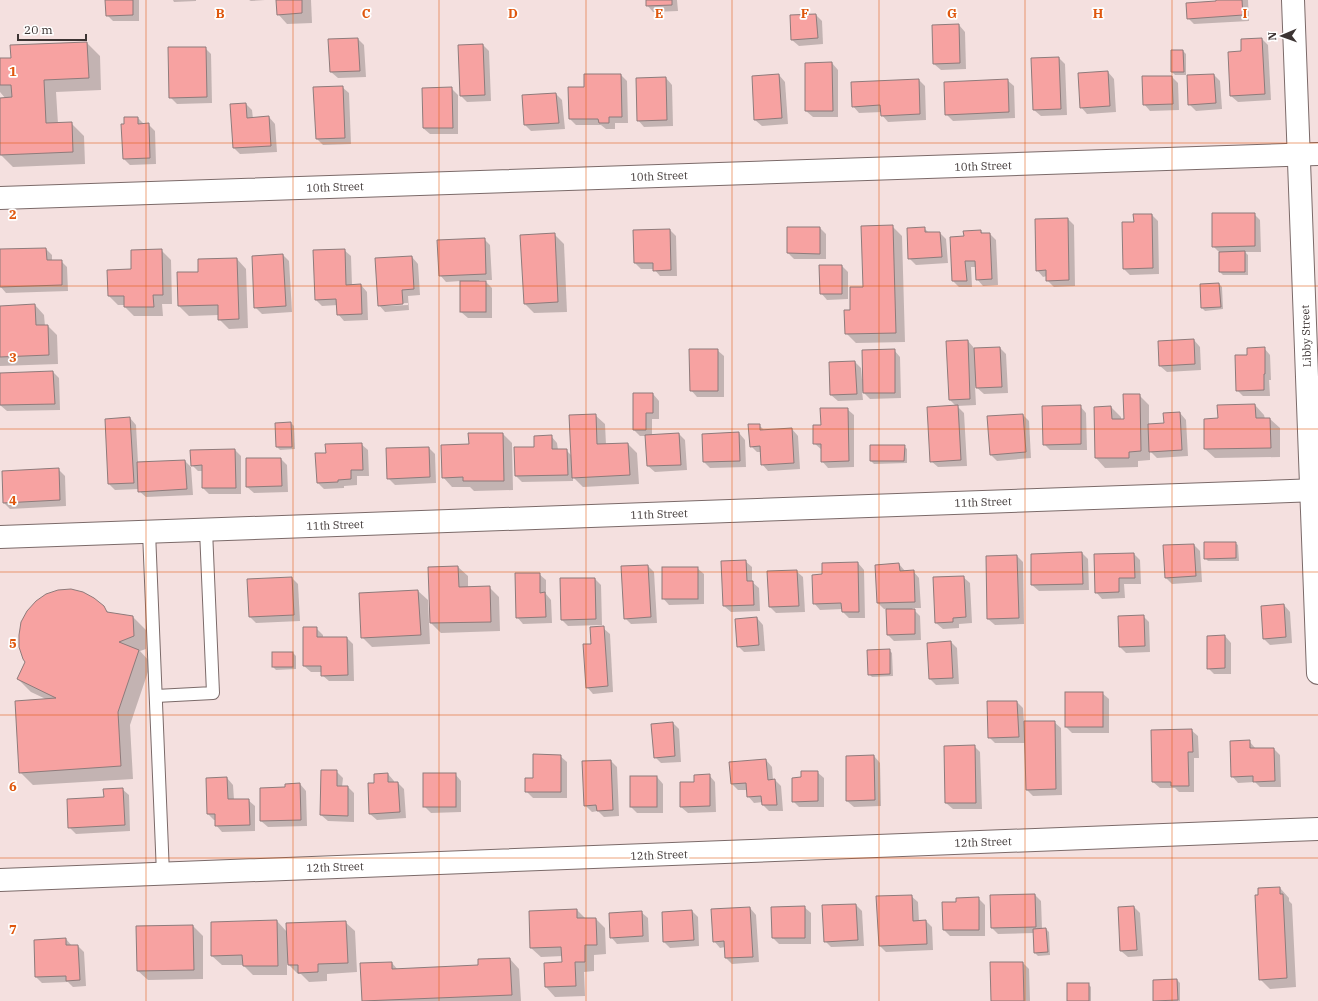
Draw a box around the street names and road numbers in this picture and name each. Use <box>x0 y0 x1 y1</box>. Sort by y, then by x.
street label: 10th Street <box>954 158 1012 174</box>
street label: 10th Street <box>630 168 688 184</box>
street label: 10th Street <box>306 179 364 195</box>
street label: Libby Street <box>1298 304 1314 367</box>
street label: 11th Street <box>954 494 1012 510</box>
street label: 11th Street <box>630 506 688 522</box>
street label: 11th Street <box>306 517 364 533</box>
street label: 12th Street <box>954 834 1012 850</box>
street label: 12th Street <box>630 847 688 863</box>
street label: 12th Street <box>306 859 364 875</box>

